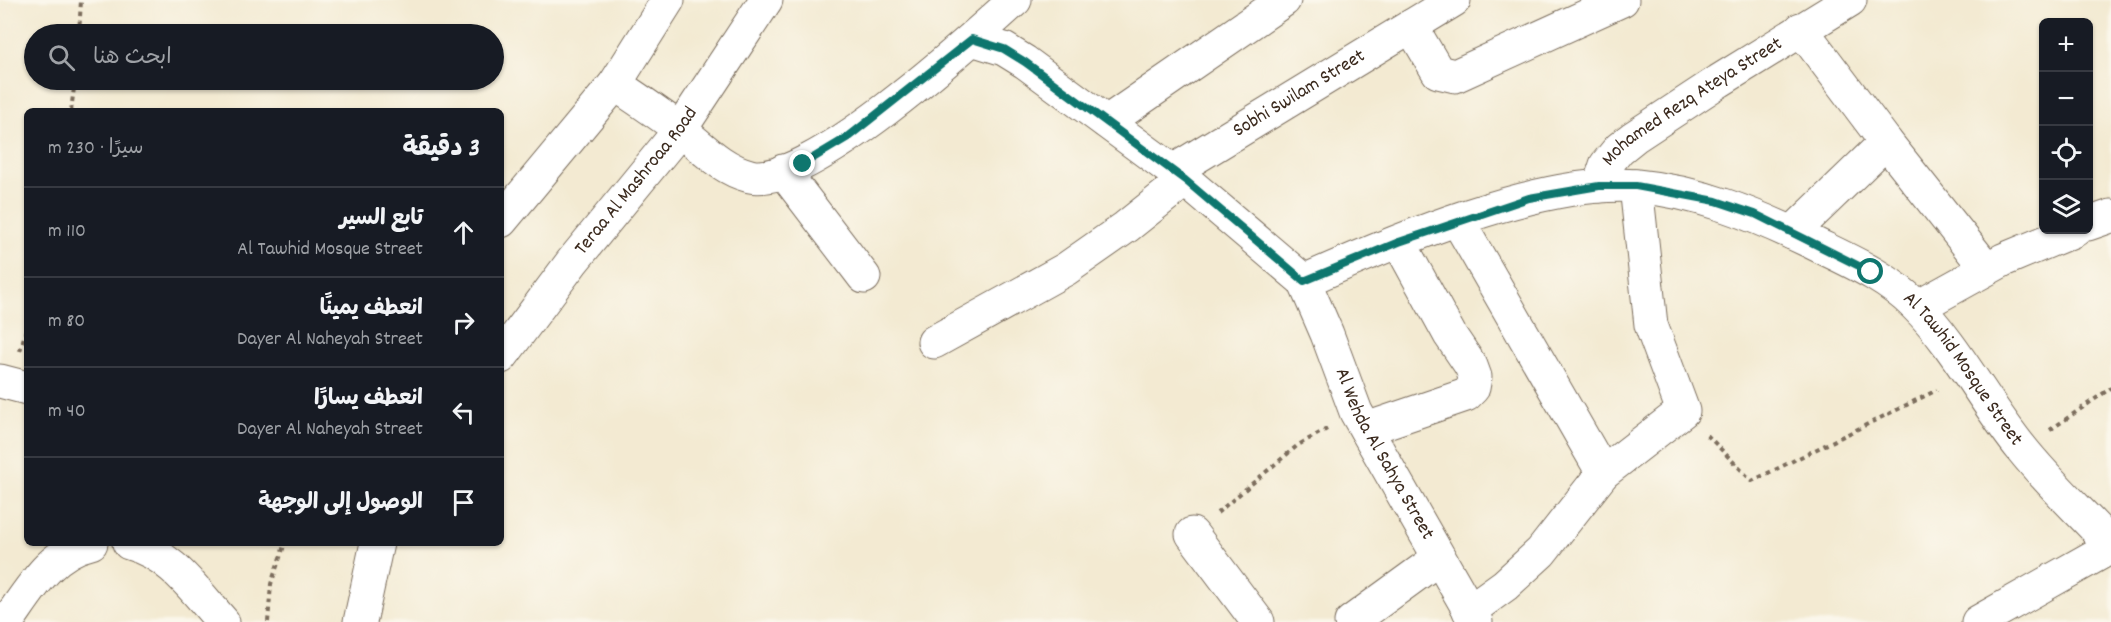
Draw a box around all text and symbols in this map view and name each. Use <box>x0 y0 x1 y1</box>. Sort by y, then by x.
map controls <box>2039 18 2093 234</box>
button: + <box>2039 18 2093 72</box>
search box <box>24 24 504 90</box>
street label: Mohamed Rezq Ateya Street <box>1596 31 1788 173</box>
icon: search <box>45 41 78 74</box>
text: ابحث هنا <box>93 43 172 74</box>
street label: Sobhi Swilam Street <box>1228 43 1371 145</box>
button: − <box>2039 72 2093 126</box>
street label: Teraa Al Mashroaa Road <box>568 102 705 262</box>
button: locate <box>2039 126 2093 180</box>
text: 3 دقيقة <box>403 131 480 168</box>
text: سيرًا · 230 m <box>48 135 143 163</box>
route end <box>789 150 815 176</box>
button: layers <box>2039 180 2093 234</box>
text: تابع السير <box>340 204 423 235</box>
icon: ahead <box>447 216 480 249</box>
text: 110 m <box>48 218 86 246</box>
text: Al Tawhid Mosque Street <box>237 236 423 264</box>
route start <box>1857 258 1883 284</box>
street label: Al Tawhid Mosque Street <box>1896 286 2029 452</box>
text: انعطف يمينًا <box>320 294 423 325</box>
icon: right <box>447 306 480 339</box>
text: 80 m <box>48 308 85 336</box>
text: Dayer Al Naheyah Street <box>237 326 423 354</box>
street label: Al Wehda Al Sahya Street <box>1327 364 1440 545</box>
text: انعطف يسارًا <box>314 384 423 415</box>
icon: left <box>447 396 480 429</box>
text: 40 m <box>48 398 86 426</box>
text: Dayer Al Naheyah Street <box>237 416 423 444</box>
icon: arrive <box>447 486 480 519</box>
text: الوصول إلى الوجهة <box>258 488 423 519</box>

